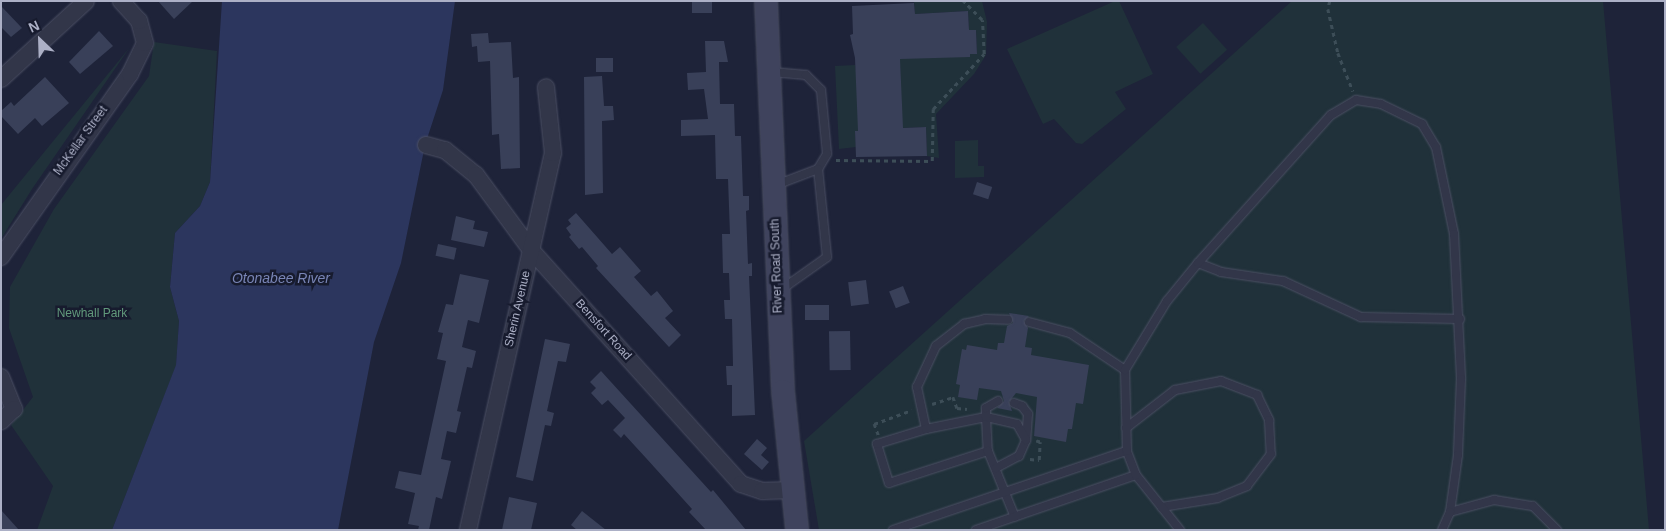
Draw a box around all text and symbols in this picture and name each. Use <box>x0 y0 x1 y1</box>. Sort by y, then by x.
north arrow <box>15 15 65 65</box>
text: N <box>26 17 42 36</box>
street label: McKellar Street <box>51 104 111 178</box>
street label: River Road South <box>768 218 786 314</box>
street label: Sherin Avenue <box>502 269 534 349</box>
water label: Otonabee River <box>232 270 330 286</box>
street label: Bensfort Road <box>572 297 634 363</box>
park label: Newhall Park <box>57 307 127 321</box>

